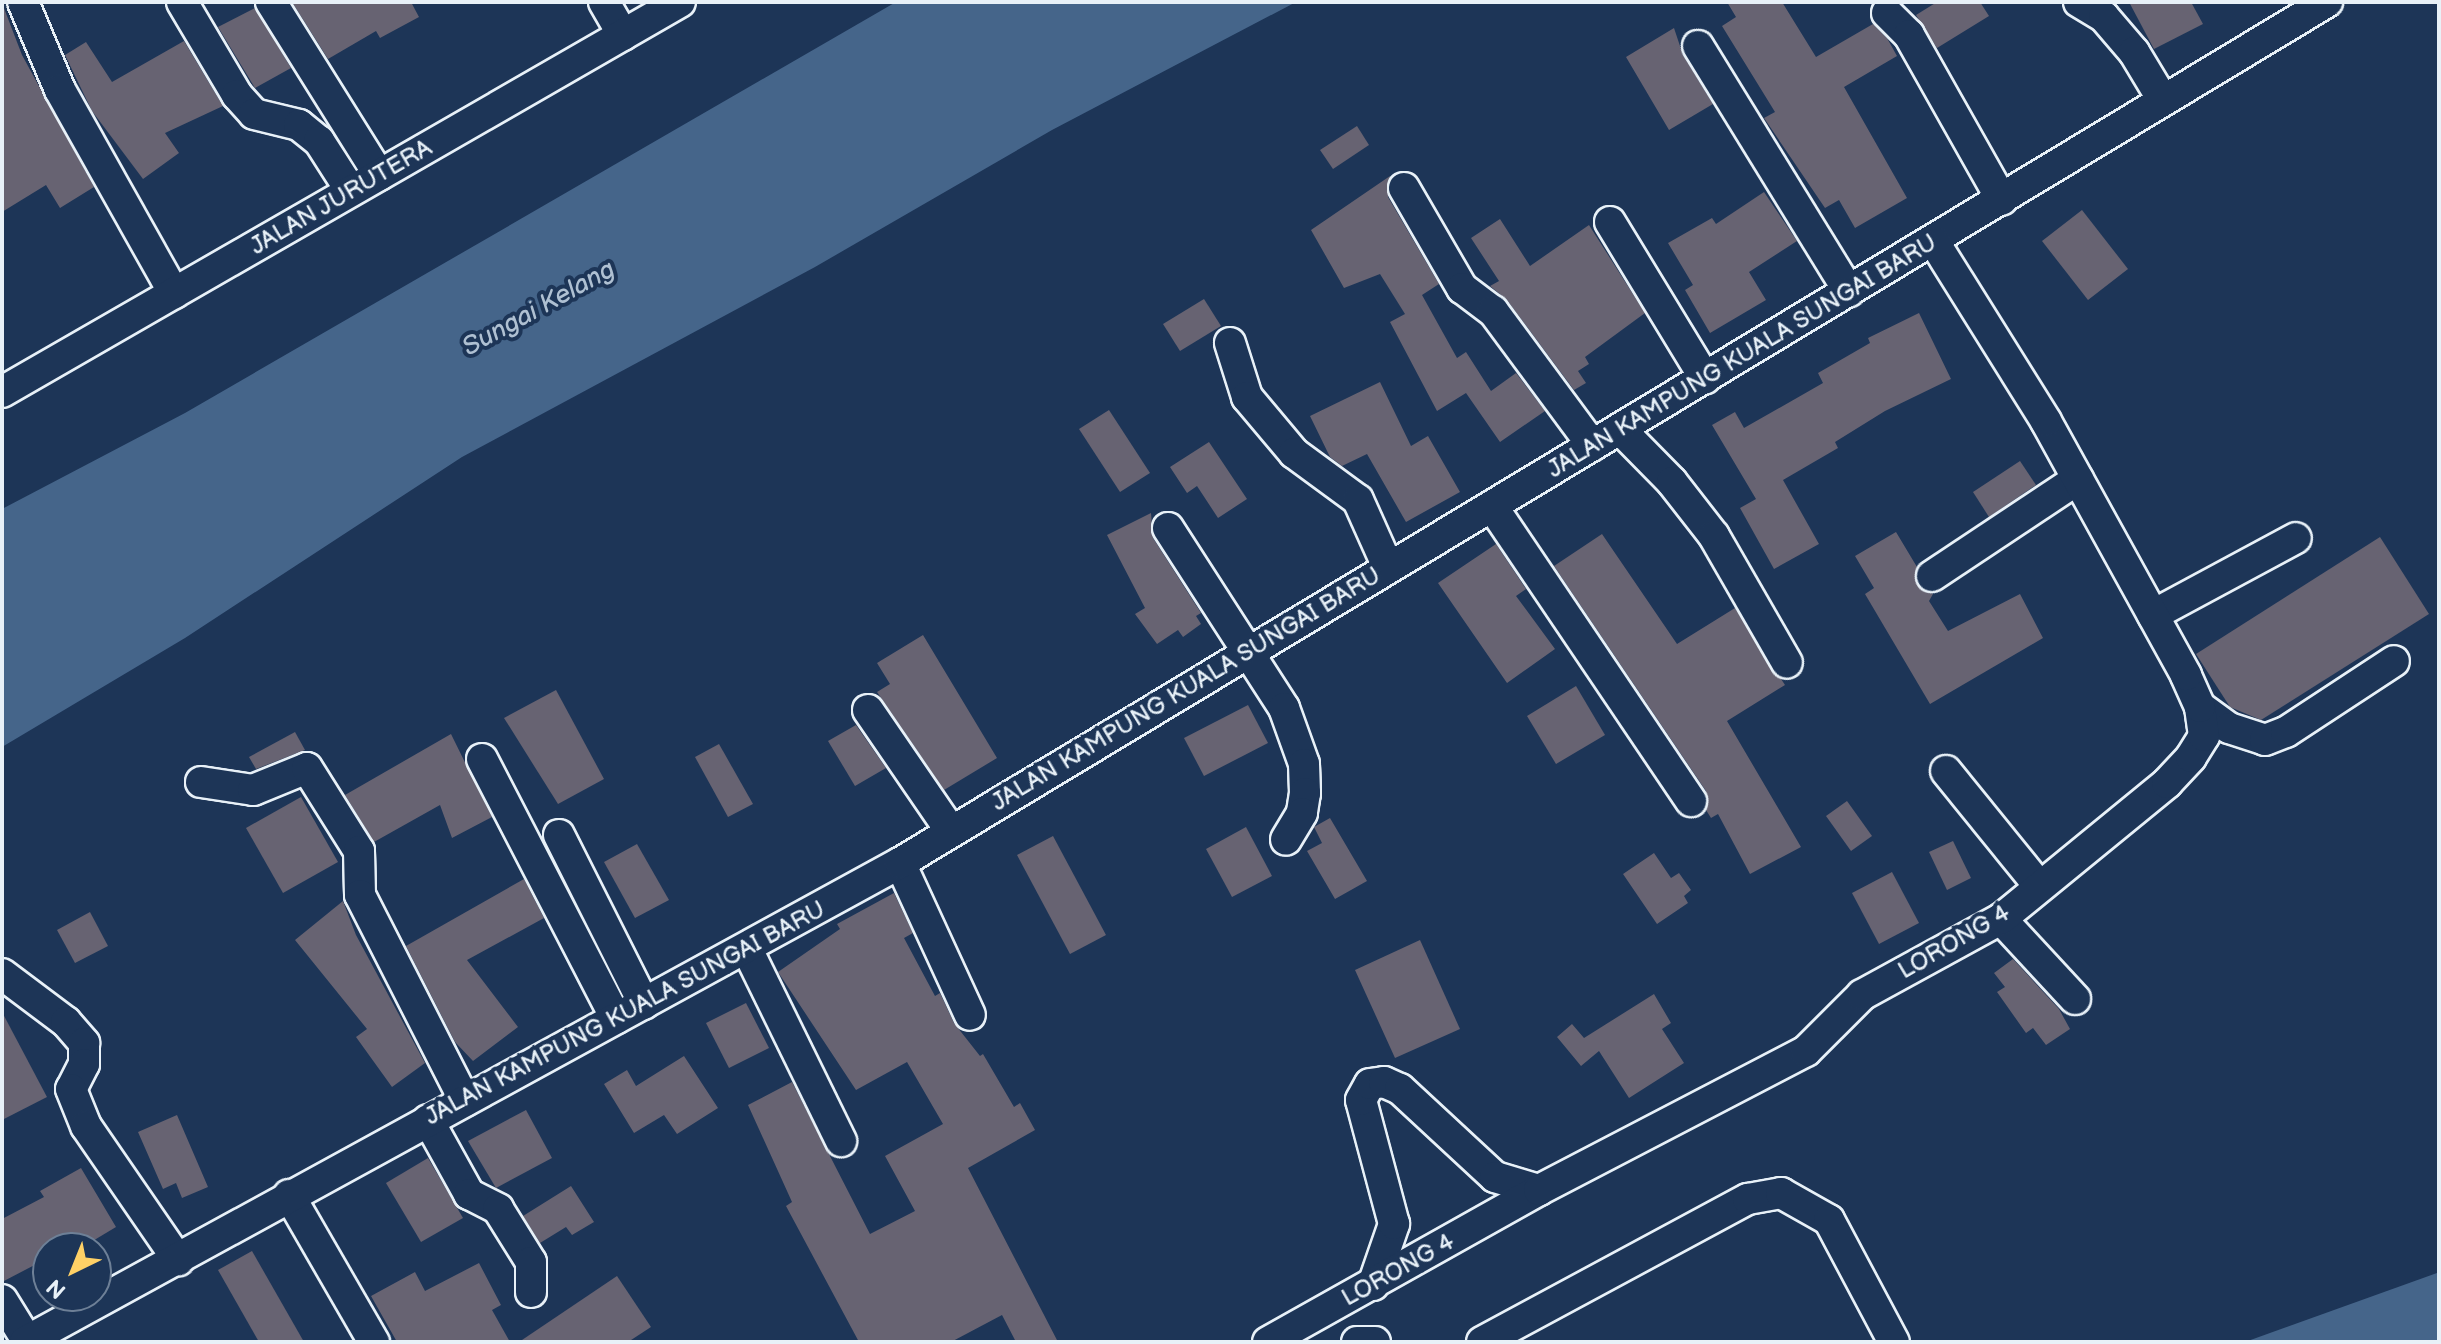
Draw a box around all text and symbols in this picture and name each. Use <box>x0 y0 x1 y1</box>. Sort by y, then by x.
street label: JALAN JURUTERA <box>244 133 438 261</box>
street label: JALAN KAMPUNG KUALA SUNGAI BARU <box>1542 228 1942 484</box>
water label: Sungai Kelang <box>457 254 621 364</box>
street label: JALAN KAMPUNG KUALA SUNGAI BARU <box>986 561 1386 817</box>
street label: JALAN KAMPUNG KUALA SUNGAI BARU <box>420 895 830 1131</box>
street label: LORONG 4 <box>1893 899 2015 985</box>
street label: LORONG 4 <box>1337 1227 1459 1313</box>
north arrow <box>32 1232 112 1312</box>
text: N <box>41 1273 72 1304</box>

